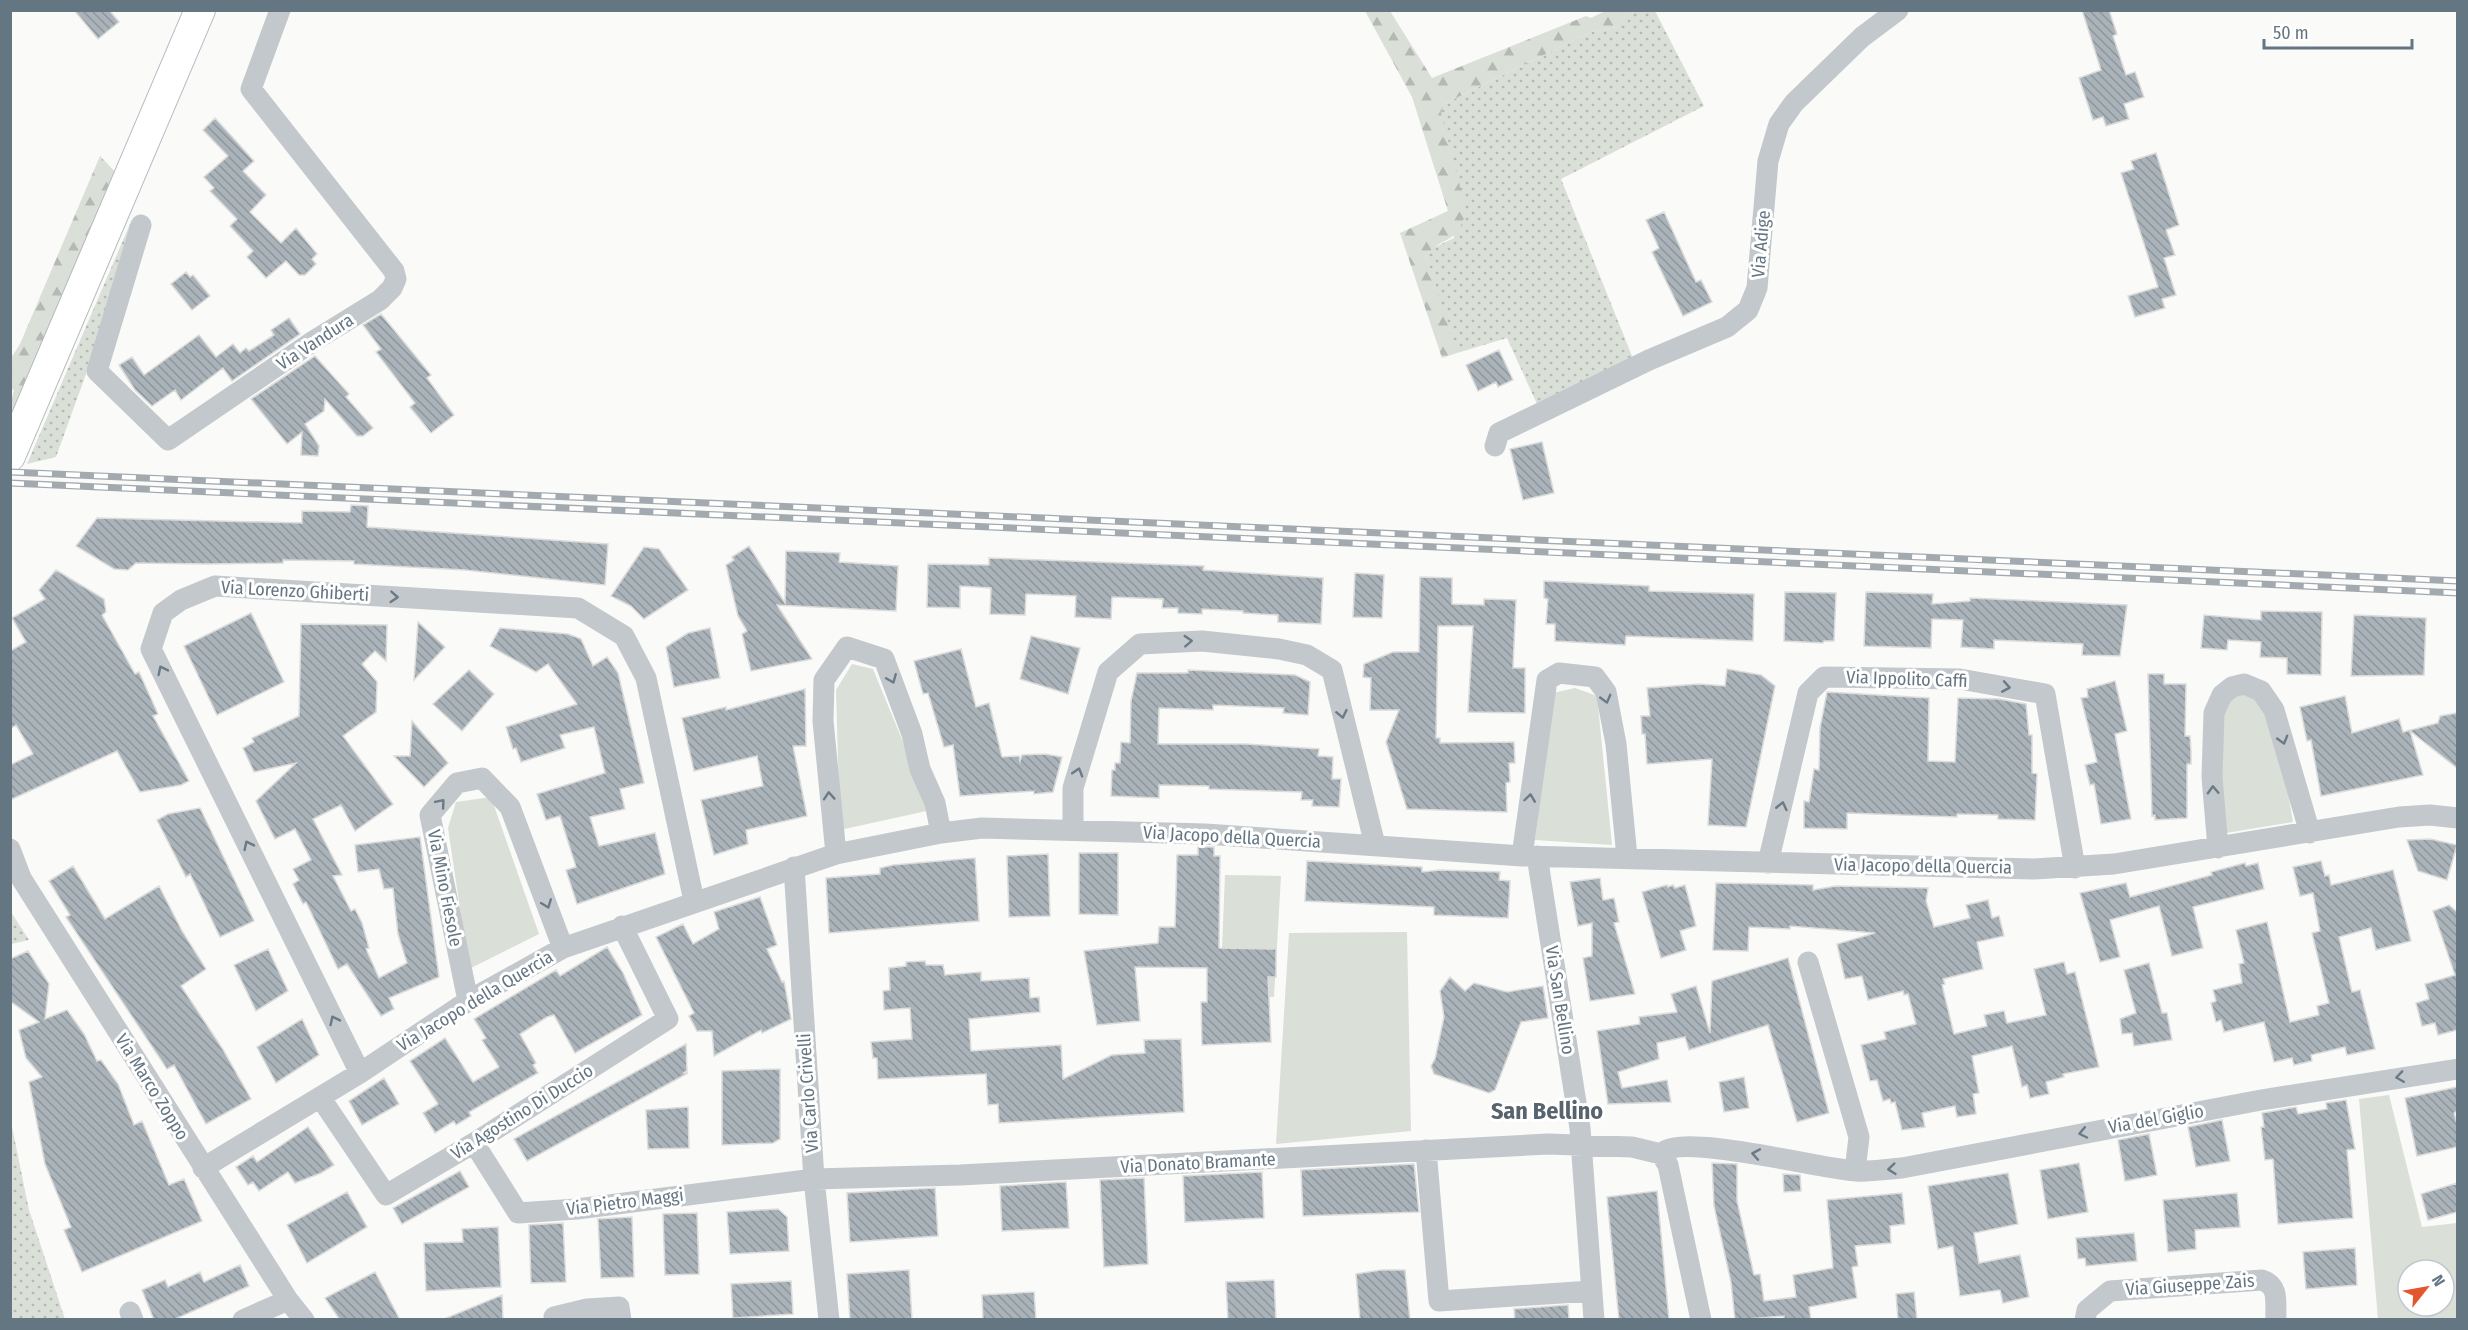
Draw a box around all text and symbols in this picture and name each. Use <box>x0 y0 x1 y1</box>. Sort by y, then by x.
scale bar <box>2264 12 2412 50</box>
text: 50 m <box>2273 22 2309 44</box>
street label: Via Adige <box>1747 209 1775 279</box>
street label: Via Vandura <box>272 309 358 375</box>
street label: Via Lorenzo Ghiberti <box>220 576 370 606</box>
one-way arrow <box>389 590 398 603</box>
one-way arrow <box>1183 635 1192 648</box>
one-way arrow <box>158 666 169 677</box>
street label: Via Ippolito Caffi <box>1846 666 1968 692</box>
one-way arrow <box>885 673 897 684</box>
one-way arrow <box>2001 680 2011 693</box>
one-way arrow <box>1599 694 1612 704</box>
one-way arrow <box>1335 709 1348 719</box>
one-way arrow <box>2275 735 2288 745</box>
one-way arrow <box>1071 767 1083 778</box>
one-way arrow <box>2206 786 2219 795</box>
one-way arrow <box>823 791 836 800</box>
one-way arrow <box>1524 793 1536 803</box>
one-way arrow <box>433 799 444 810</box>
one-way arrow <box>1774 801 1787 811</box>
street label: Via Jacopo della Quercia <box>1143 821 1322 853</box>
street label: Via Mino Fiesole <box>423 828 467 948</box>
one-way arrow <box>244 841 256 852</box>
street label: Via Jacopo della Quercia <box>1834 853 2012 879</box>
one-way arrow <box>540 898 552 909</box>
street label: Via San Bellino <box>1541 944 1579 1056</box>
street label: Via Jacopo della Quercia <box>393 946 557 1056</box>
one-way arrow <box>330 1015 342 1026</box>
street label: Via Marco Zoppo <box>111 1030 193 1144</box>
street label: Via Carlo Crivelli <box>793 1033 823 1153</box>
street label: Via Agostino Di Duccio <box>447 1059 597 1165</box>
one-way arrow <box>2395 1071 2404 1083</box>
district label: San Bellino <box>1491 1097 1603 1125</box>
street label: Via del Giglio <box>2107 1100 2205 1138</box>
one-way arrow <box>2079 1126 2089 1139</box>
street label: Via Donato Bramante <box>1120 1148 1276 1178</box>
one-way arrow <box>1751 1149 1760 1161</box>
one-way arrow <box>1887 1162 1896 1175</box>
street label: Via Pietro Maggi <box>565 1184 685 1220</box>
north arrow <box>2396 1258 2456 1318</box>
street label: Via Giuseppe Zais <box>2125 1270 2255 1300</box>
text: N <box>2428 1272 2449 1290</box>

